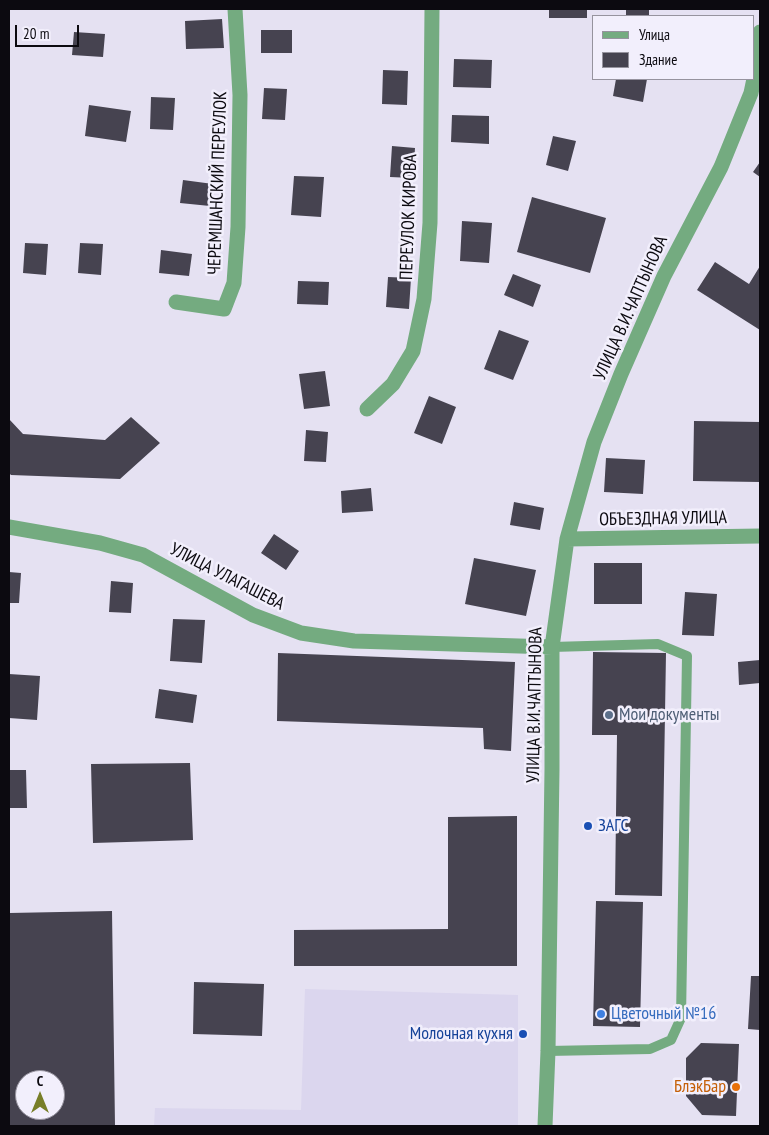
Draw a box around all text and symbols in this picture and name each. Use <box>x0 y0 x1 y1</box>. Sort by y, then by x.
scale bar <box>18 15 81 47</box>
legend <box>592 15 754 80</box>
text: 20 m <box>23 24 49 43</box>
text: Улица <box>639 25 670 44</box>
text: Здание <box>639 50 677 69</box>
street label: ЧЕРЕМШАНСКИЙ ПЕРЕУЛОК <box>204 91 232 275</box>
street label: ПЕРЕУЛОК КИРОВА <box>396 154 422 280</box>
street label: УЛИЦА В.И.ЧАПТЫНОВА <box>589 232 673 384</box>
street label: ОБЪЕЗДНАЯ УЛИЦА <box>599 507 727 531</box>
street label: УЛИЦА УЛАГАШЕВА <box>166 539 288 615</box>
street label: УЛИЦА В.И.ЧАПТЫНОВА <box>523 627 547 783</box>
place label: Мои документы <box>619 704 719 726</box>
marker: Мои документы <box>603 709 615 721</box>
place label: ЗАГС <box>598 815 629 837</box>
marker: ЗАГС <box>582 820 594 832</box>
place label: Цветочный №16 <box>611 1003 716 1025</box>
marker: Цветочный №16 <box>595 1008 607 1020</box>
place label: Молочная кухня <box>410 1023 513 1045</box>
marker: Молочная кухня <box>517 1028 529 1040</box>
north arrow <box>15 1070 65 1120</box>
text: С <box>37 1072 43 1090</box>
place label: БлэкБар <box>674 1076 726 1098</box>
marker: БлэкБар <box>730 1081 742 1093</box>

